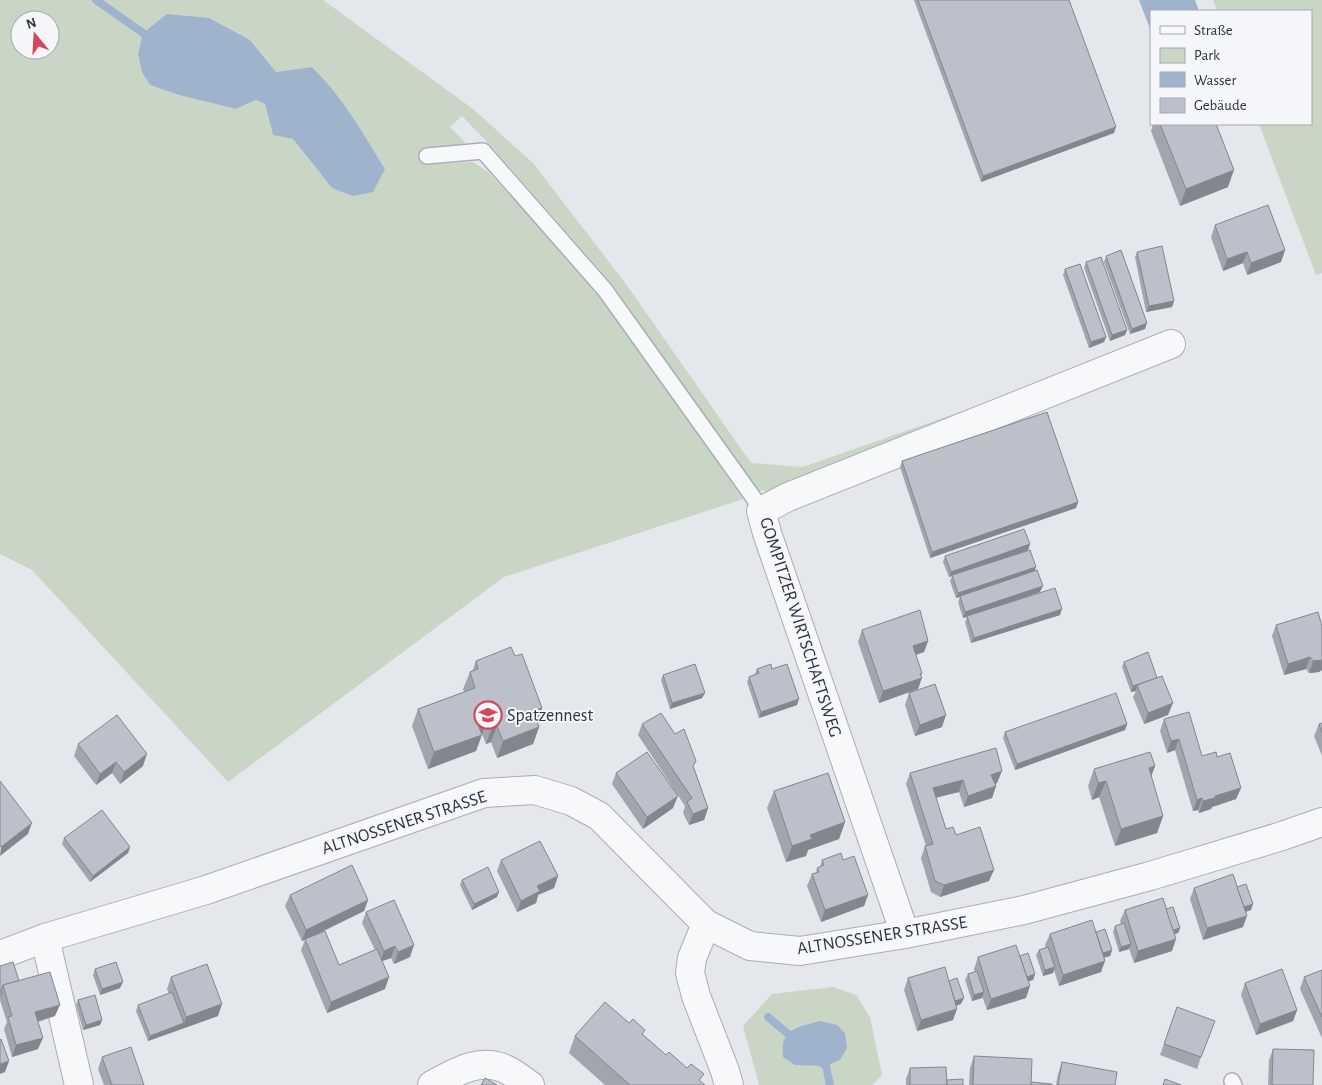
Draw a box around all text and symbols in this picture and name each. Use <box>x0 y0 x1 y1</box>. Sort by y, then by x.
north arrow <box>10 10 60 60</box>
legend <box>1150 10 1312 125</box>
text: N <box>24 15 38 32</box>
text: Straße <box>1194 23 1233 38</box>
text: Park <box>1194 48 1220 63</box>
text: Wasser <box>1194 73 1237 88</box>
text: Gebäude <box>1194 98 1247 113</box>
street label: GOMPITZER WIRTSCHAFTSWEG <box>756 515 844 740</box>
school or university icon: Spatzennest <box>473 700 503 730</box>
place label: Spatzennest <box>507 707 594 725</box>
street label: ALTNOSSENER STRASSE <box>320 788 489 858</box>
street label: ALTNOSSENER STRASSE <box>796 914 969 958</box>

